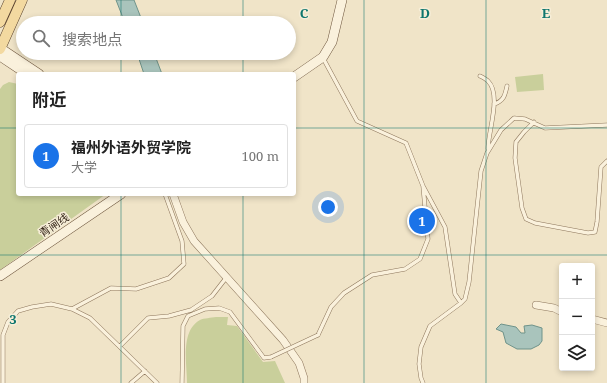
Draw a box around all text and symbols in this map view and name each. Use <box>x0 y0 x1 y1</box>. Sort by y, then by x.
text: C <box>300 4 309 22</box>
text: D <box>420 4 430 22</box>
text: E <box>542 4 551 22</box>
search box <box>16 16 296 60</box>
icon: search <box>30 27 52 49</box>
text: 搜索地点 <box>62 29 122 49</box>
text: 附近 <box>32 88 66 111</box>
text: 福州外语外贸学院 <box>71 137 191 157</box>
text: 1 <box>42 147 50 165</box>
text: 100 m <box>242 147 279 165</box>
text: 大学 <box>71 158 97 176</box>
your location <box>318 197 338 217</box>
pin: 1 <box>409 206 435 236</box>
street label: 青闸线 <box>36 209 72 240</box>
map controls <box>559 263 595 371</box>
button: + <box>559 263 595 299</box>
button: − <box>559 299 595 335</box>
text: 3 <box>9 310 17 328</box>
button: layers <box>559 335 595 371</box>

